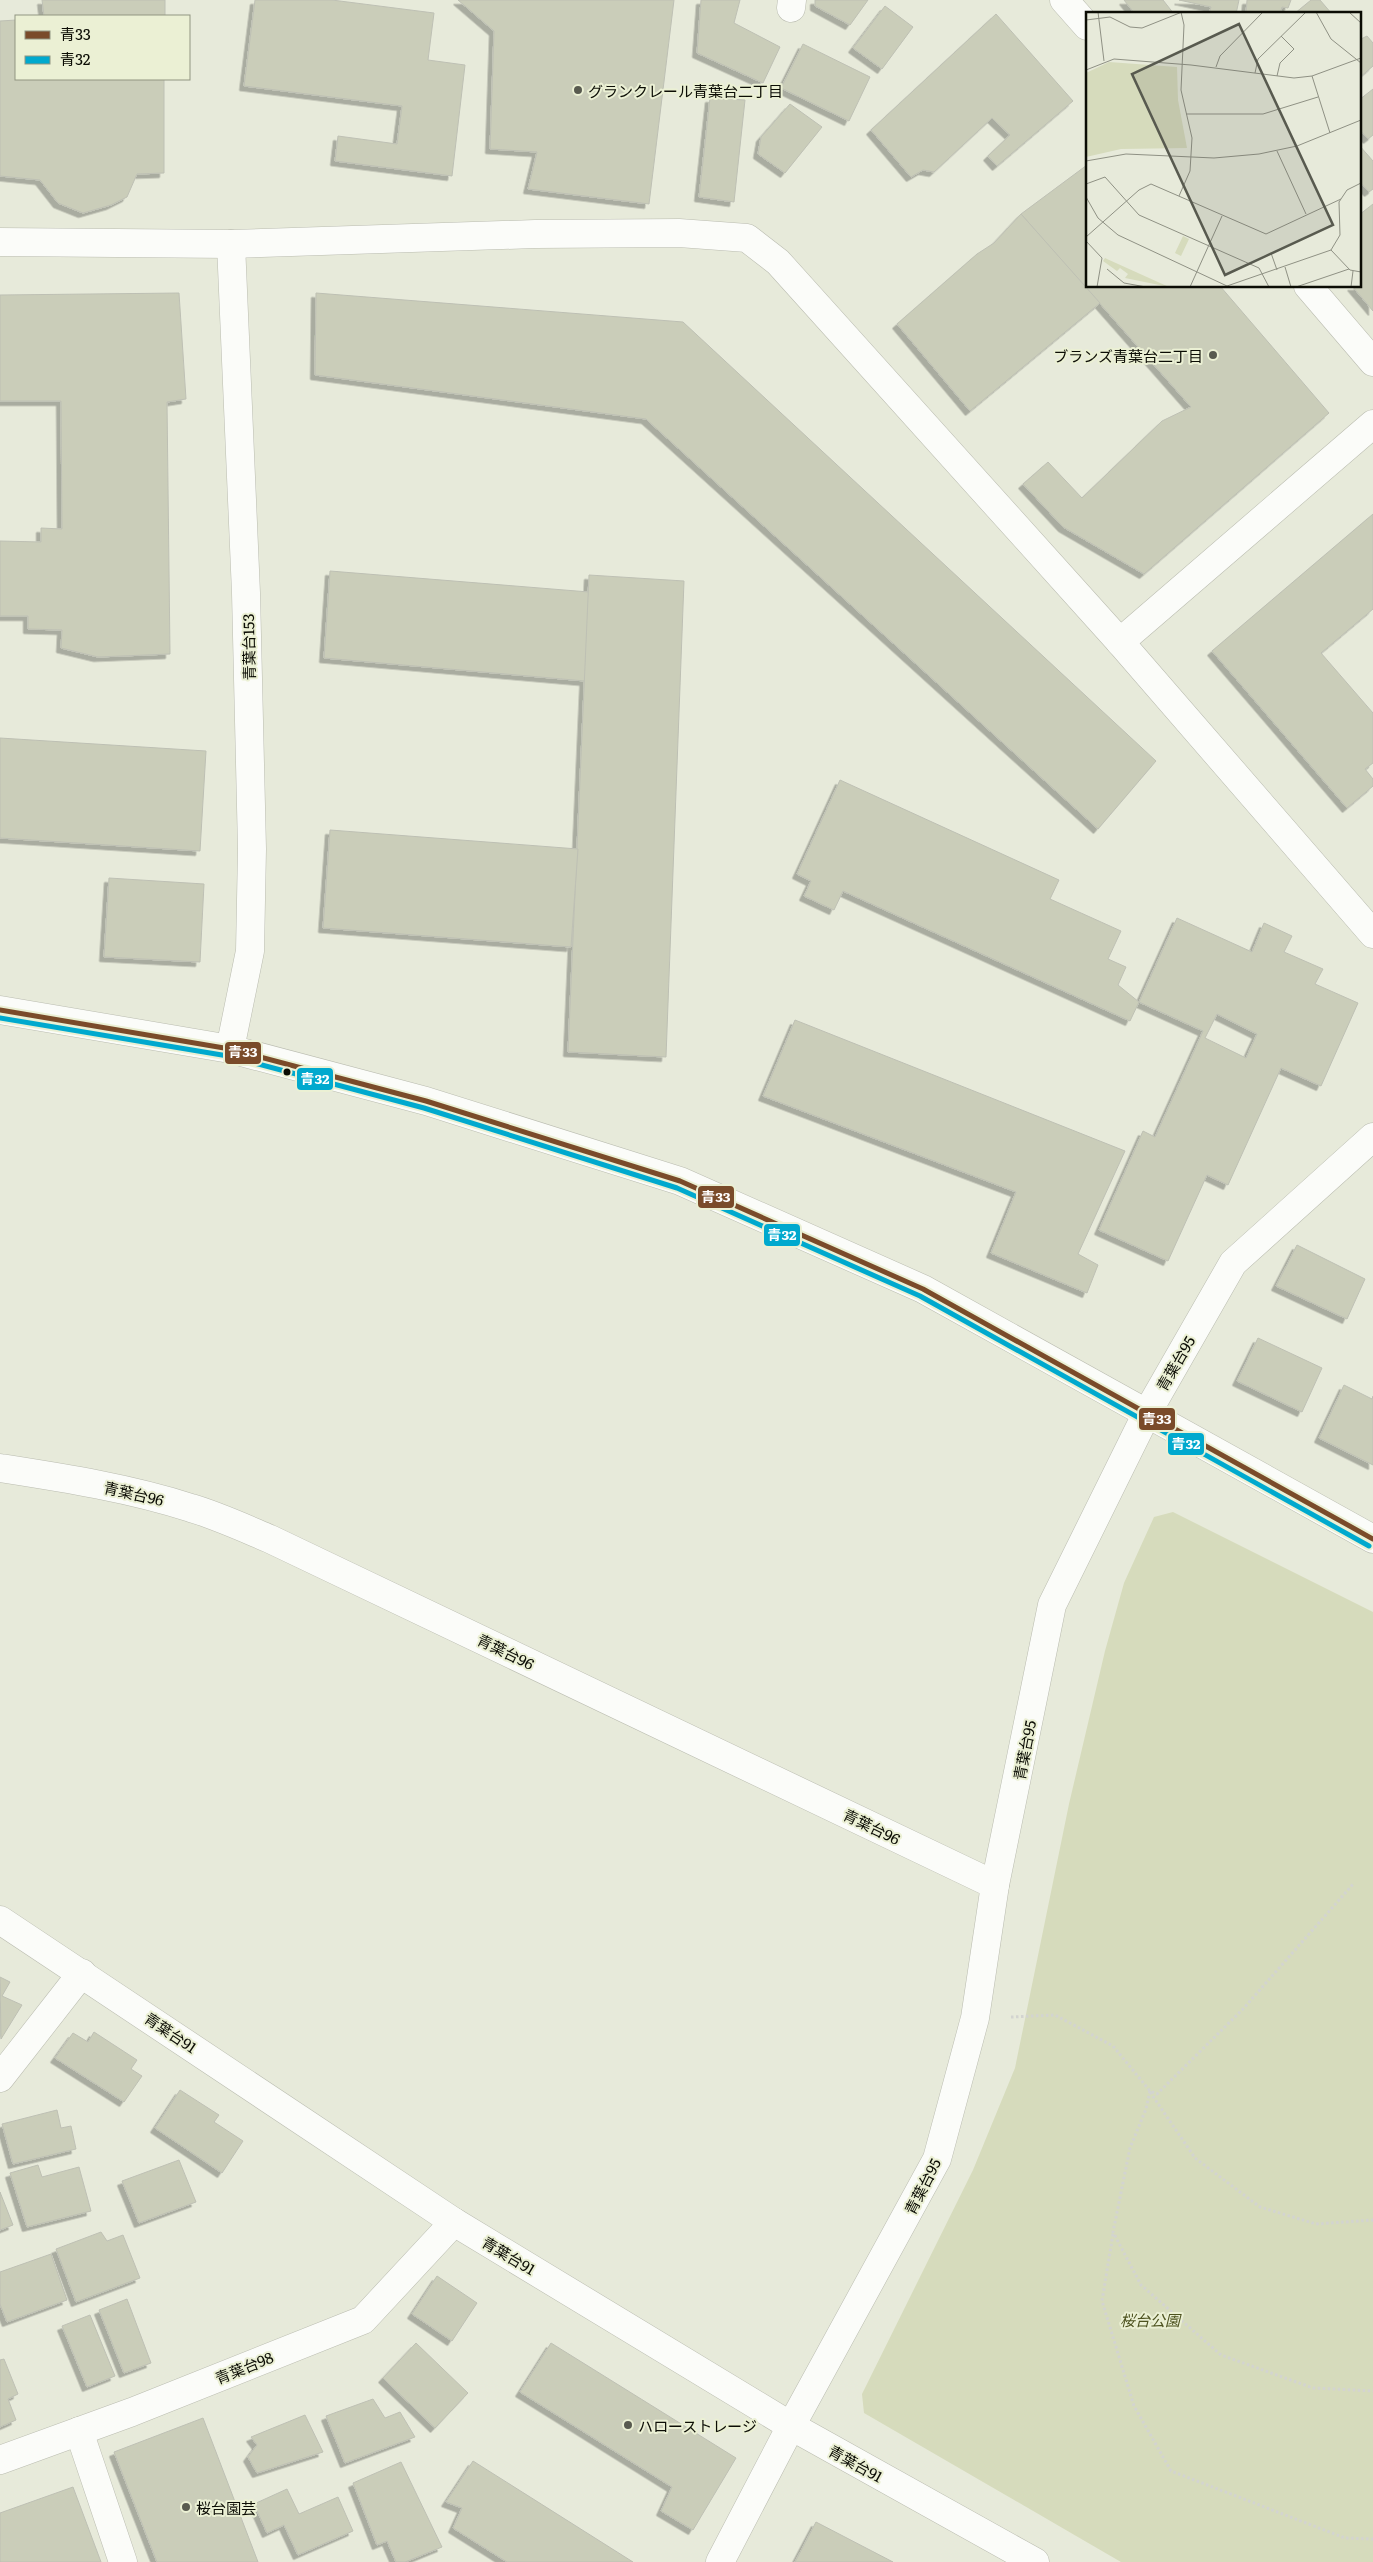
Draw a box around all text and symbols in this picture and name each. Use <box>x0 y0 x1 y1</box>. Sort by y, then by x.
inset map <box>1086 12 1360 288</box>
legend <box>15 15 190 80</box>
text: 青33 <box>60 22 91 45</box>
text: 青32 <box>60 47 91 70</box>
place label: グランクレール青葉台二丁目 <box>588 79 783 102</box>
marker: グランクレール青葉台二丁目 <box>572 84 584 96</box>
place label: ブランズ青葉台二丁目 <box>1053 344 1203 367</box>
marker: ブランズ青葉台二丁目 <box>1207 349 1219 361</box>
street label: 青葉台153 <box>236 613 260 681</box>
line badge: 青33 <box>224 1041 262 1065</box>
text: 青33 <box>228 1041 258 1061</box>
unlabelled marker <box>282 1067 292 1077</box>
line badge: 青32 <box>296 1067 334 1091</box>
text: 青32 <box>300 1068 330 1088</box>
line badge: 青33 <box>697 1185 735 1209</box>
text: 青33 <box>701 1186 731 1206</box>
line badge: 青32 <box>763 1223 801 1247</box>
text: 青32 <box>767 1224 797 1244</box>
street label: 青葉台95 <box>1150 1331 1200 1395</box>
line badge: 青33 <box>1138 1407 1176 1431</box>
text: 青33 <box>1142 1408 1172 1428</box>
line badge: 青32 <box>1167 1432 1205 1456</box>
text: 青32 <box>1171 1433 1201 1453</box>
street label: 青葉台96 <box>102 1475 166 1511</box>
street label: 青葉台96 <box>474 1627 538 1675</box>
street label: 青葉台95 <box>1007 1718 1041 1782</box>
street label: 青葉台96 <box>840 1802 904 1850</box>
street label: 青葉台91 <box>140 2006 202 2058</box>
street label: 青葉台95 <box>898 2154 946 2218</box>
street label: 青葉台91 <box>478 2230 540 2280</box>
park label: 桜台公園 <box>1120 2308 1182 2331</box>
street label: 青葉台98 <box>211 2345 277 2389</box>
place label: ハローストレージ <box>638 2414 757 2437</box>
marker: ハローストレージ <box>622 2419 634 2431</box>
street label: 青葉台91 <box>825 2439 887 2487</box>
place label: 桜台園芸 <box>196 2496 256 2519</box>
marker: 桜台園芸 <box>180 2501 192 2513</box>

